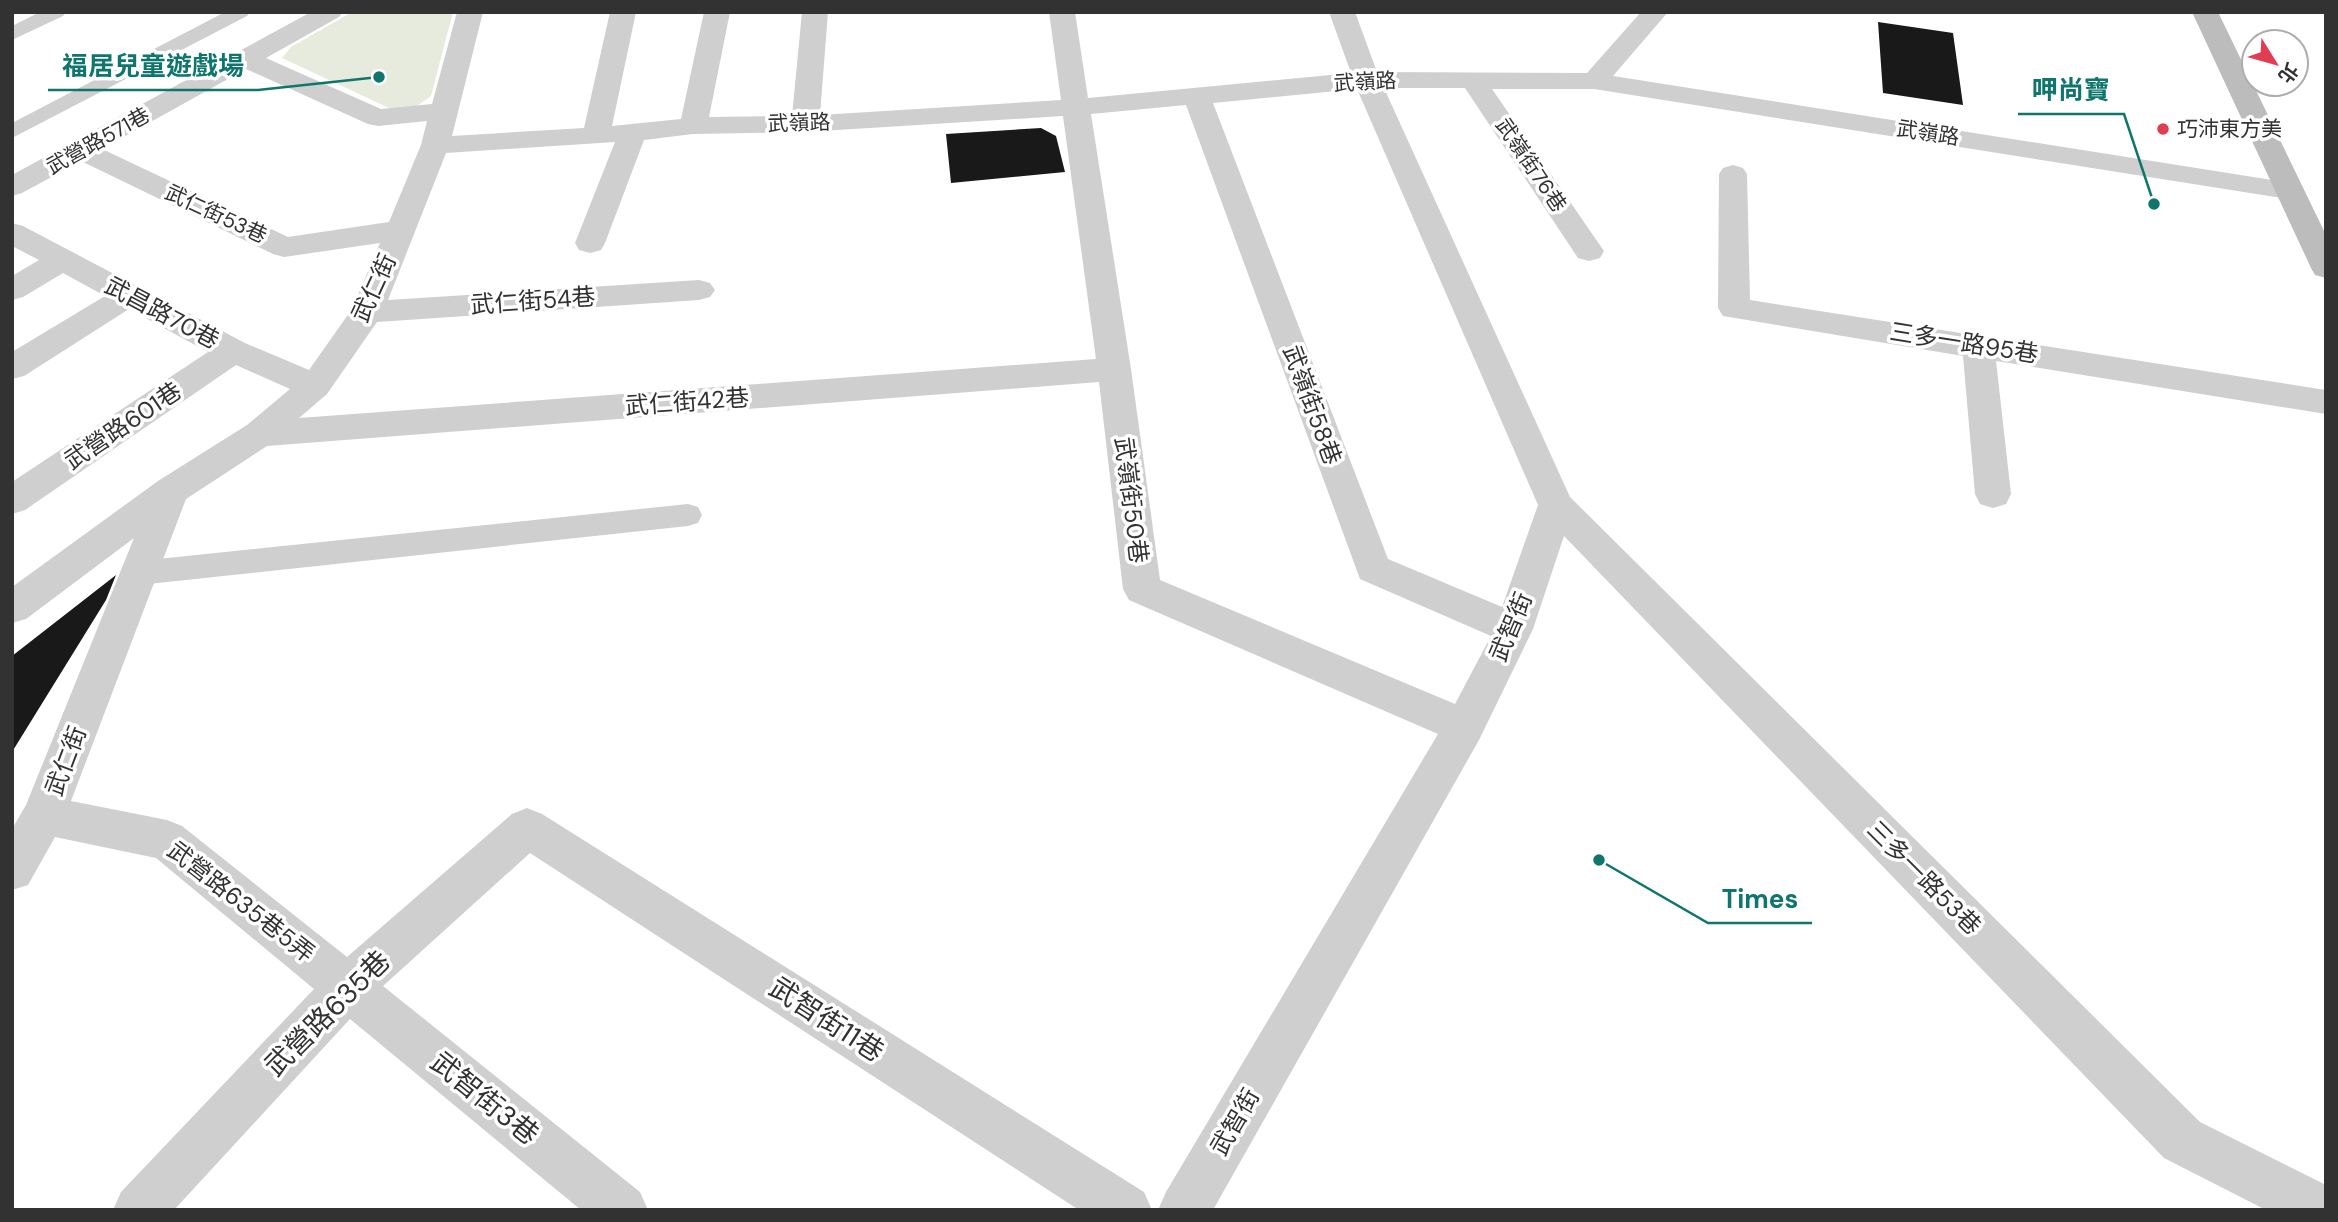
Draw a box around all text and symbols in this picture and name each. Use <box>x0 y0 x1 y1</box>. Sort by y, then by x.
north arrow <box>2240 28 2310 98</box>
callout: 福居兒童遊戲場 <box>48 43 258 90</box>
text: 福居兒童遊戲場 <box>62 49 244 83</box>
text: 北 <box>2272 58 2304 88</box>
street label: 武嶺路 <box>1333 66 1397 98</box>
callout: 呷尚寶 <box>2018 67 2124 114</box>
text: 呷尚寶 <box>2032 73 2110 107</box>
street label: 武營路571巷 <box>41 101 155 181</box>
street label: 武嶺路 <box>767 108 831 138</box>
street label: 武嶺街76巷 <box>1489 112 1573 218</box>
street label: 武嶺路 <box>1895 114 1961 152</box>
place label: 巧沛東方美 <box>2177 115 2282 143</box>
marker: 巧沛東方美 <box>2155 121 2171 137</box>
street label: 武仁街53巷 <box>161 178 271 250</box>
street label: 武仁街 <box>344 249 403 327</box>
street label: 武昌路70巷 <box>100 270 225 356</box>
street label: 武仁街54巷 <box>469 281 597 320</box>
street label: 三多一路95巷 <box>1888 315 2040 370</box>
street label: 武嶺街58巷 <box>1276 341 1348 469</box>
street label: 武營路601巷 <box>58 375 187 476</box>
street label: 武仁街42巷 <box>624 382 750 421</box>
street label: 武嶺街50巷 <box>1108 435 1155 565</box>
street label: 武智街 <box>1482 588 1539 666</box>
street label: 武仁街 <box>38 722 93 800</box>
street label: 三多一路53巷 <box>1861 814 1988 941</box>
street label: 武營路635巷5弄 <box>161 834 321 969</box>
callout: Times <box>1708 876 1812 923</box>
text: Times <box>1722 882 1798 916</box>
street label: 武營路635巷 <box>257 943 398 1084</box>
street label: 武智街11巷 <box>762 969 891 1070</box>
street label: 武智街3巷 <box>423 1044 546 1153</box>
street label: 武智街 <box>1203 1083 1266 1161</box>

